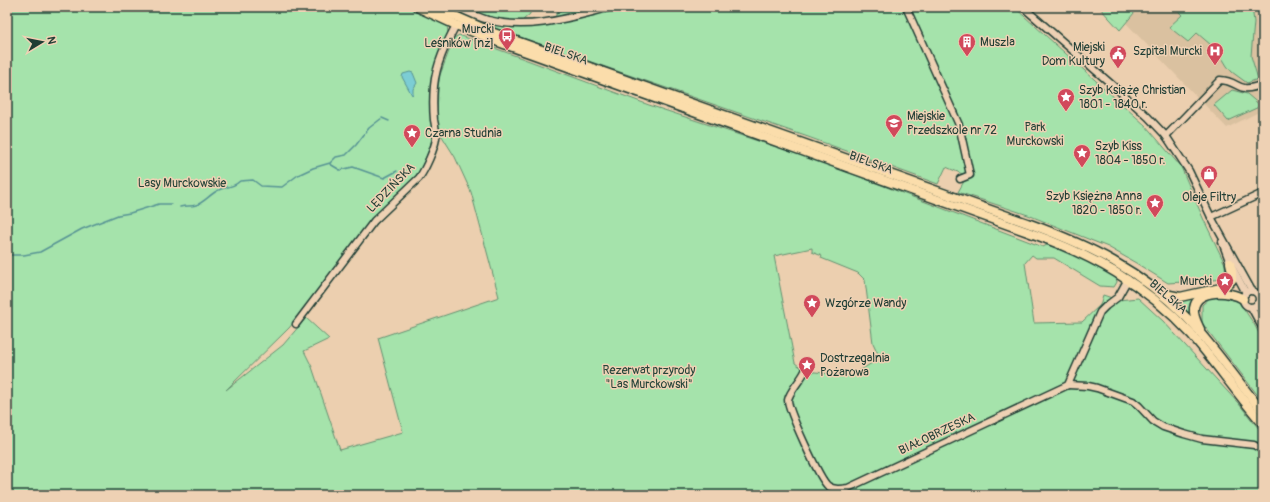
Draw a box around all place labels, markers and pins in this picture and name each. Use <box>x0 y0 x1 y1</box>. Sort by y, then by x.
place label: Murcki Leśników [nż] <box>424 22 494 51</box>
bus stop icon: Murcki Leśników [nż] <box>497 26 517 51</box>
building icon: Muszla <box>957 32 977 57</box>
place label: Muszla <box>980 35 1015 50</box>
place label: Miejski Dom Kultury <box>1042 40 1105 69</box>
hospital icon: Szpital Murcki <box>1205 41 1225 66</box>
public building icon: Miejski Dom Kultury <box>1108 44 1128 69</box>
place label: Szpital Murcki <box>1133 44 1202 59</box>
place label: Szyb Książę Christian 1801 - 1840 r. <box>1079 83 1186 112</box>
place icon: Szyb Książę Christian 1801 - 1840 r. <box>1056 87 1076 112</box>
place label: Miejskie Przedszkole nr 72 <box>907 109 997 138</box>
school or university icon: Miejskie Przedszkole nr 72 <box>884 113 904 138</box>
place icon: Czarna Studnia <box>402 123 422 148</box>
place label: Czarna Studnia <box>425 126 502 141</box>
place label: Szyb Kiss 1804 - 1850 r. <box>1095 139 1165 168</box>
place icon: Szyb Kiss 1804 - 1850 r. <box>1072 143 1092 168</box>
shop icon: Oleje Filtry <box>1199 164 1219 189</box>
place label: Szyb Księżna Anna 1820 - 1850 r. <box>1046 189 1142 218</box>
place label: Oleje Filtry <box>1182 190 1236 205</box>
place icon: Szyb Księżna Anna 1820 - 1850 r. <box>1145 193 1165 218</box>
place icon: Murcki <box>1215 271 1235 296</box>
place label: Murcki <box>1180 274 1212 289</box>
place icon: Wzgórze Wandy <box>802 293 822 318</box>
place label: Wzgórze Wandy <box>825 296 906 311</box>
place label: Dostrzegalnia Pożarowa <box>820 351 890 380</box>
place icon: Dostrzegalnia Pożarowa <box>797 355 817 380</box>

